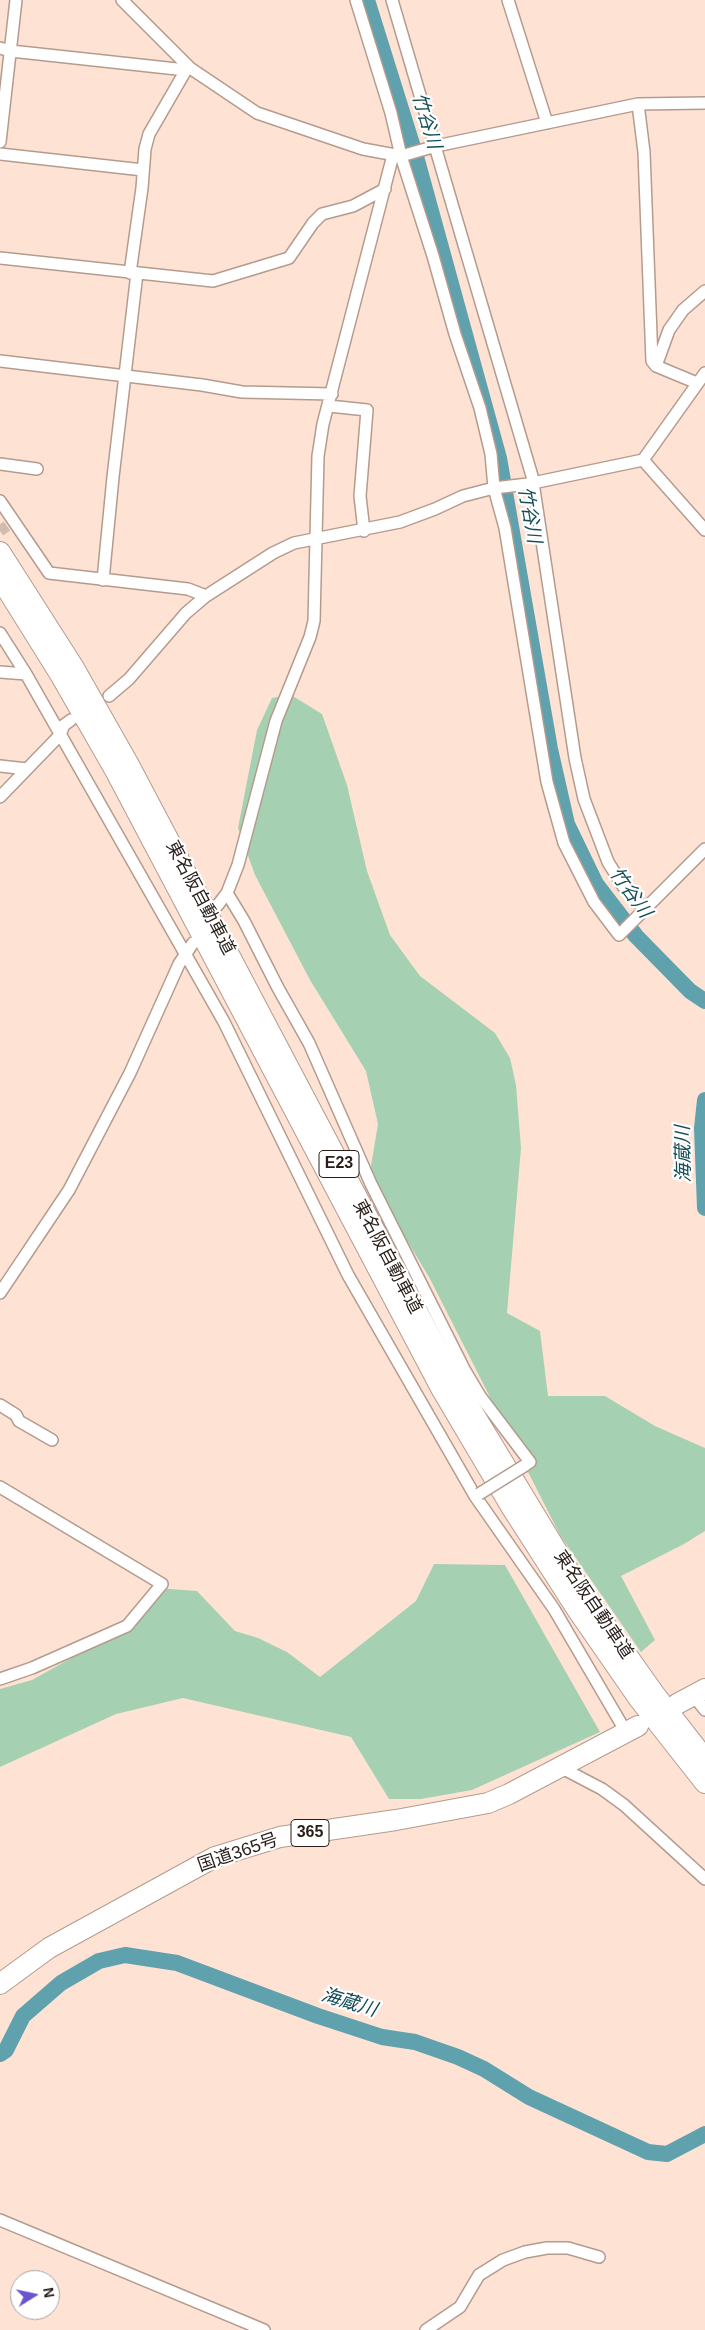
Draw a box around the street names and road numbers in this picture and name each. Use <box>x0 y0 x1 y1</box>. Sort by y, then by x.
street label: 東名阪自動車道 <box>161 837 239 959</box>
road number: E23 <box>319 1150 359 1178</box>
street label: 東名阪自動車道 <box>348 1196 426 1318</box>
street label: 東名阪自動車道 <box>549 1547 637 1663</box>
road number: 365 <box>291 1820 329 1846</box>
street label: 国道365号 <box>195 1829 281 1877</box>

